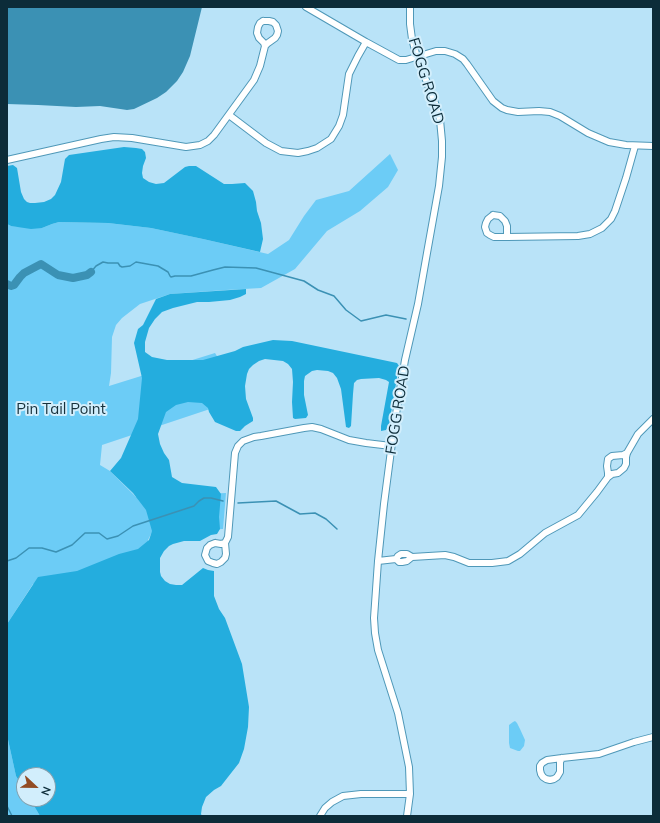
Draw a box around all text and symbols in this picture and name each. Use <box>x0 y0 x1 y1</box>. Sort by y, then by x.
street label: FOGG ROAD <box>404 36 448 126</box>
street label: FOGG ROAD <box>382 364 414 456</box>
park label: Pin Tail Point <box>16 400 106 418</box>
north arrow <box>16 767 56 807</box>
text: N <box>38 785 54 798</box>

